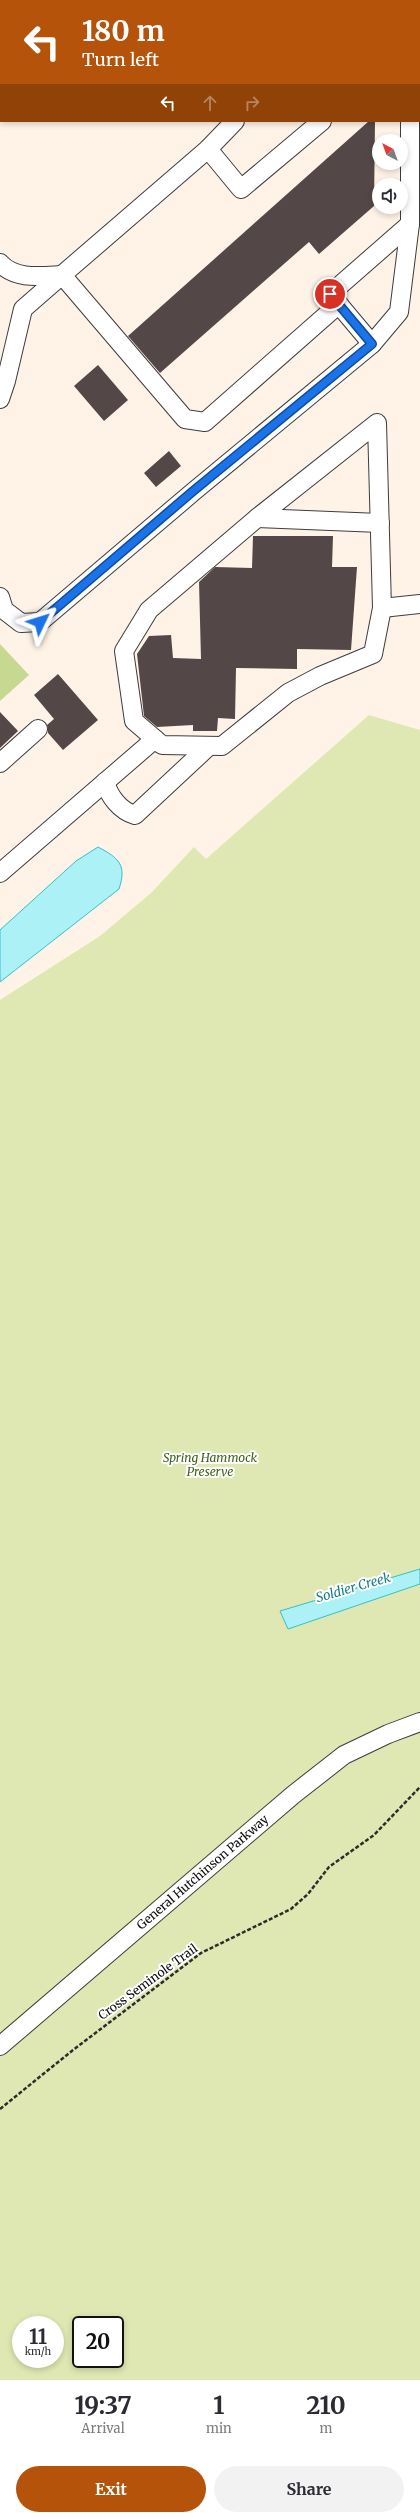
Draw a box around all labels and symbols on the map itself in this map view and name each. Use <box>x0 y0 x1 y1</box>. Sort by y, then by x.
north arrow <box>372 134 408 170</box>
pin <box>313 277 347 311</box>
position arrow <box>19 601 61 643</box>
park label: Spring Hammock Preserve <box>163 1450 258 1479</box>
water label: Soldier Creek <box>314 1569 392 1606</box>
street label: General Hutchinson Parkway <box>134 1811 271 1932</box>
street label: Cross Seminole Trail <box>95 1940 200 2023</box>
speed limit sign: 20 <box>72 2316 124 2368</box>

